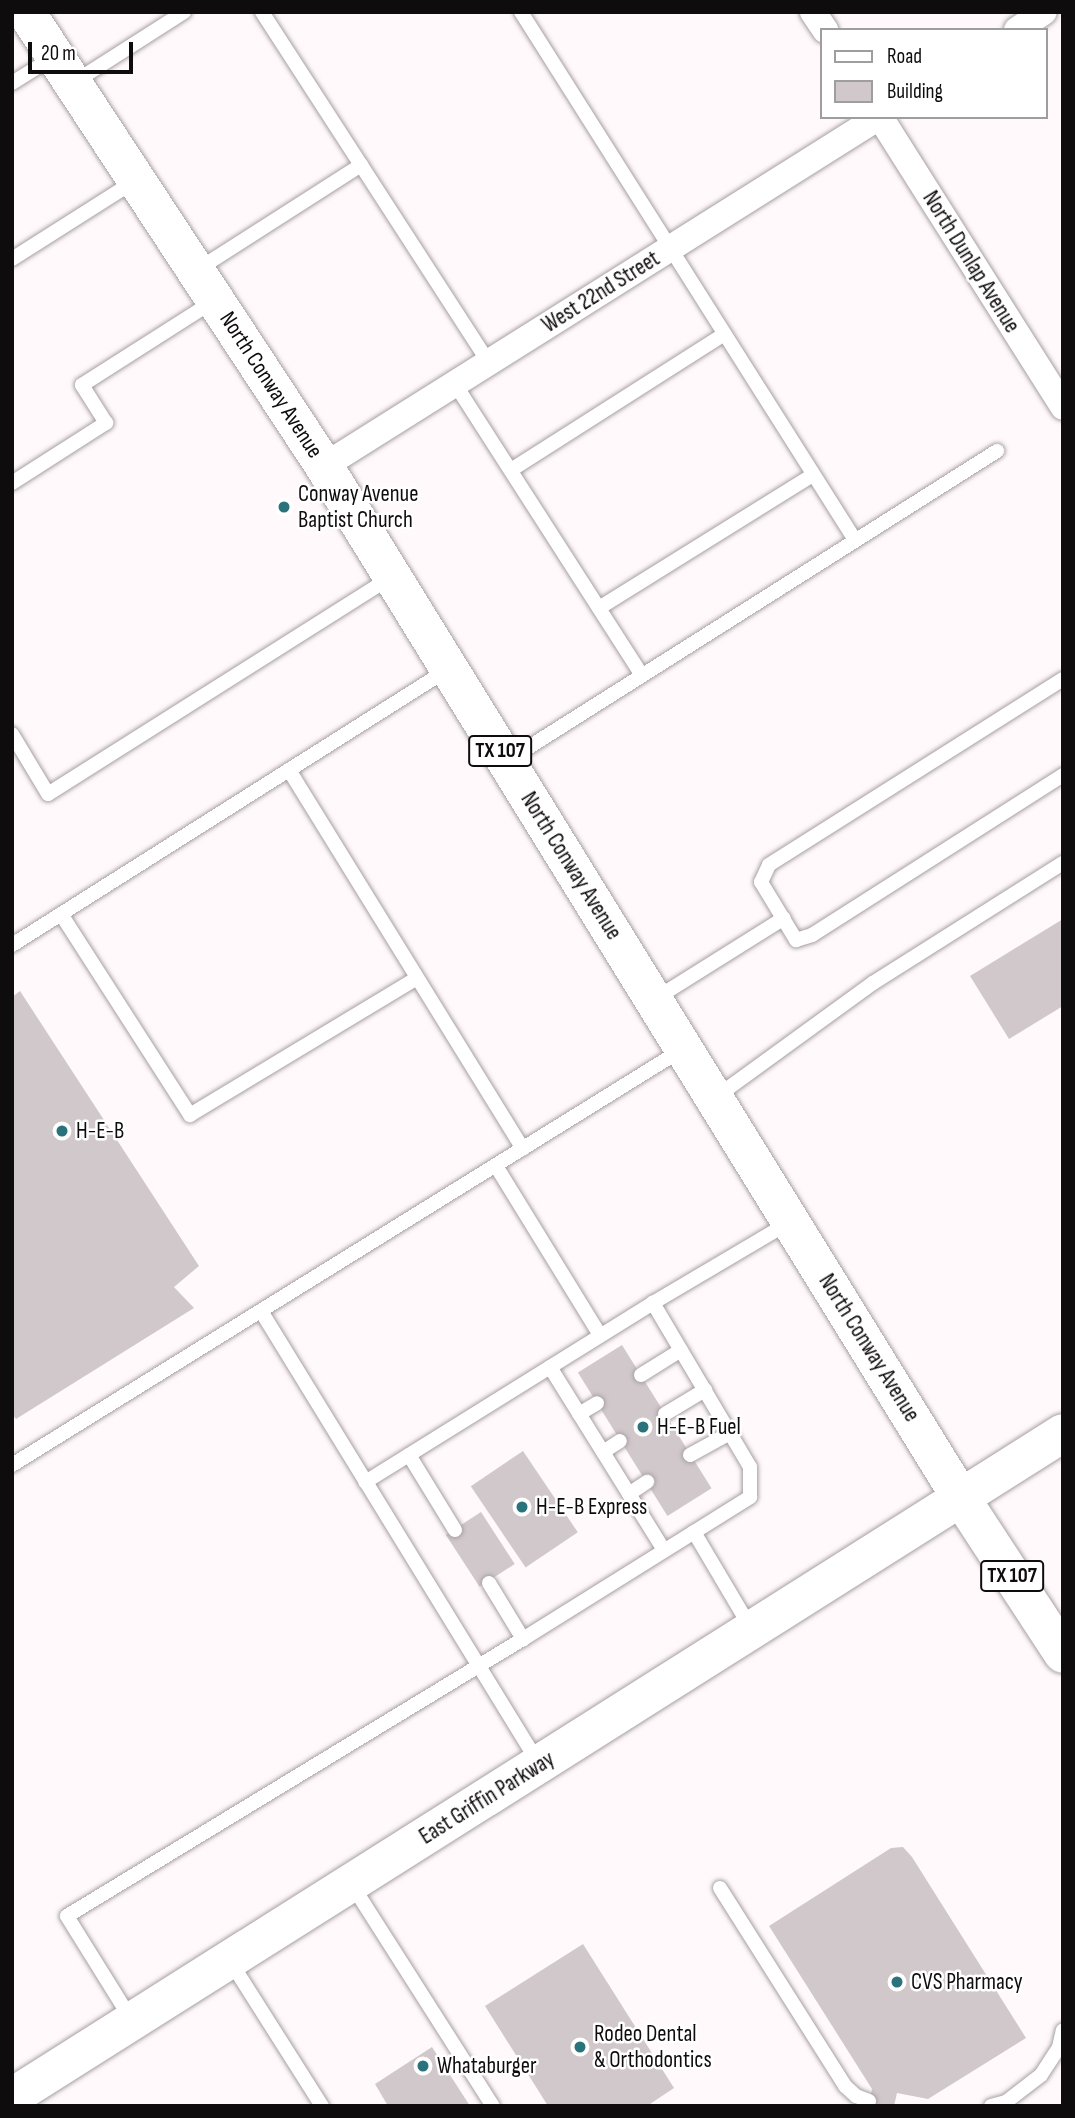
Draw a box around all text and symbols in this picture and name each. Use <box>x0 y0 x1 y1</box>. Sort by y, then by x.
scale bar <box>32 28 136 72</box>
legend <box>820 28 1047 119</box>
text: 20 m <box>41 41 76 66</box>
text: Road <box>887 44 922 69</box>
text: Building <box>887 79 943 104</box>
street label: North Dunlap Avenue <box>916 186 1026 338</box>
street label: West 22nd Street <box>537 245 665 339</box>
street label: North Conway Avenue <box>213 307 329 463</box>
place label: Conway Avenue Baptist Church <box>298 480 418 534</box>
marker: Conway Avenue Baptist Church <box>276 499 292 515</box>
road number: TX 107 <box>467 734 533 768</box>
street label: North Conway Avenue <box>514 787 628 945</box>
place label: H-E-B <box>76 1117 124 1145</box>
marker: H-E-B <box>54 1123 70 1139</box>
street label: North Conway Avenue <box>812 1269 926 1427</box>
place label: H-E-B Fuel <box>657 1413 741 1441</box>
marker: H-E-B Fuel <box>635 1419 651 1435</box>
place label: H-E-B Express <box>536 1493 647 1521</box>
marker: H-E-B Express <box>514 1499 530 1515</box>
road number: TX 107 <box>979 1558 1045 1594</box>
street label: East Griffin Parkway <box>414 1745 560 1851</box>
place label: CVS Pharmacy <box>911 1968 1023 1996</box>
marker: CVS Pharmacy <box>889 1974 905 1990</box>
place label: Rodeo Dental & Orthodontics <box>594 2020 712 2074</box>
marker: Rodeo Dental & Orthodontics <box>572 2039 588 2055</box>
place label: Whataburger <box>437 2052 536 2080</box>
marker: Whataburger <box>415 2058 431 2074</box>

